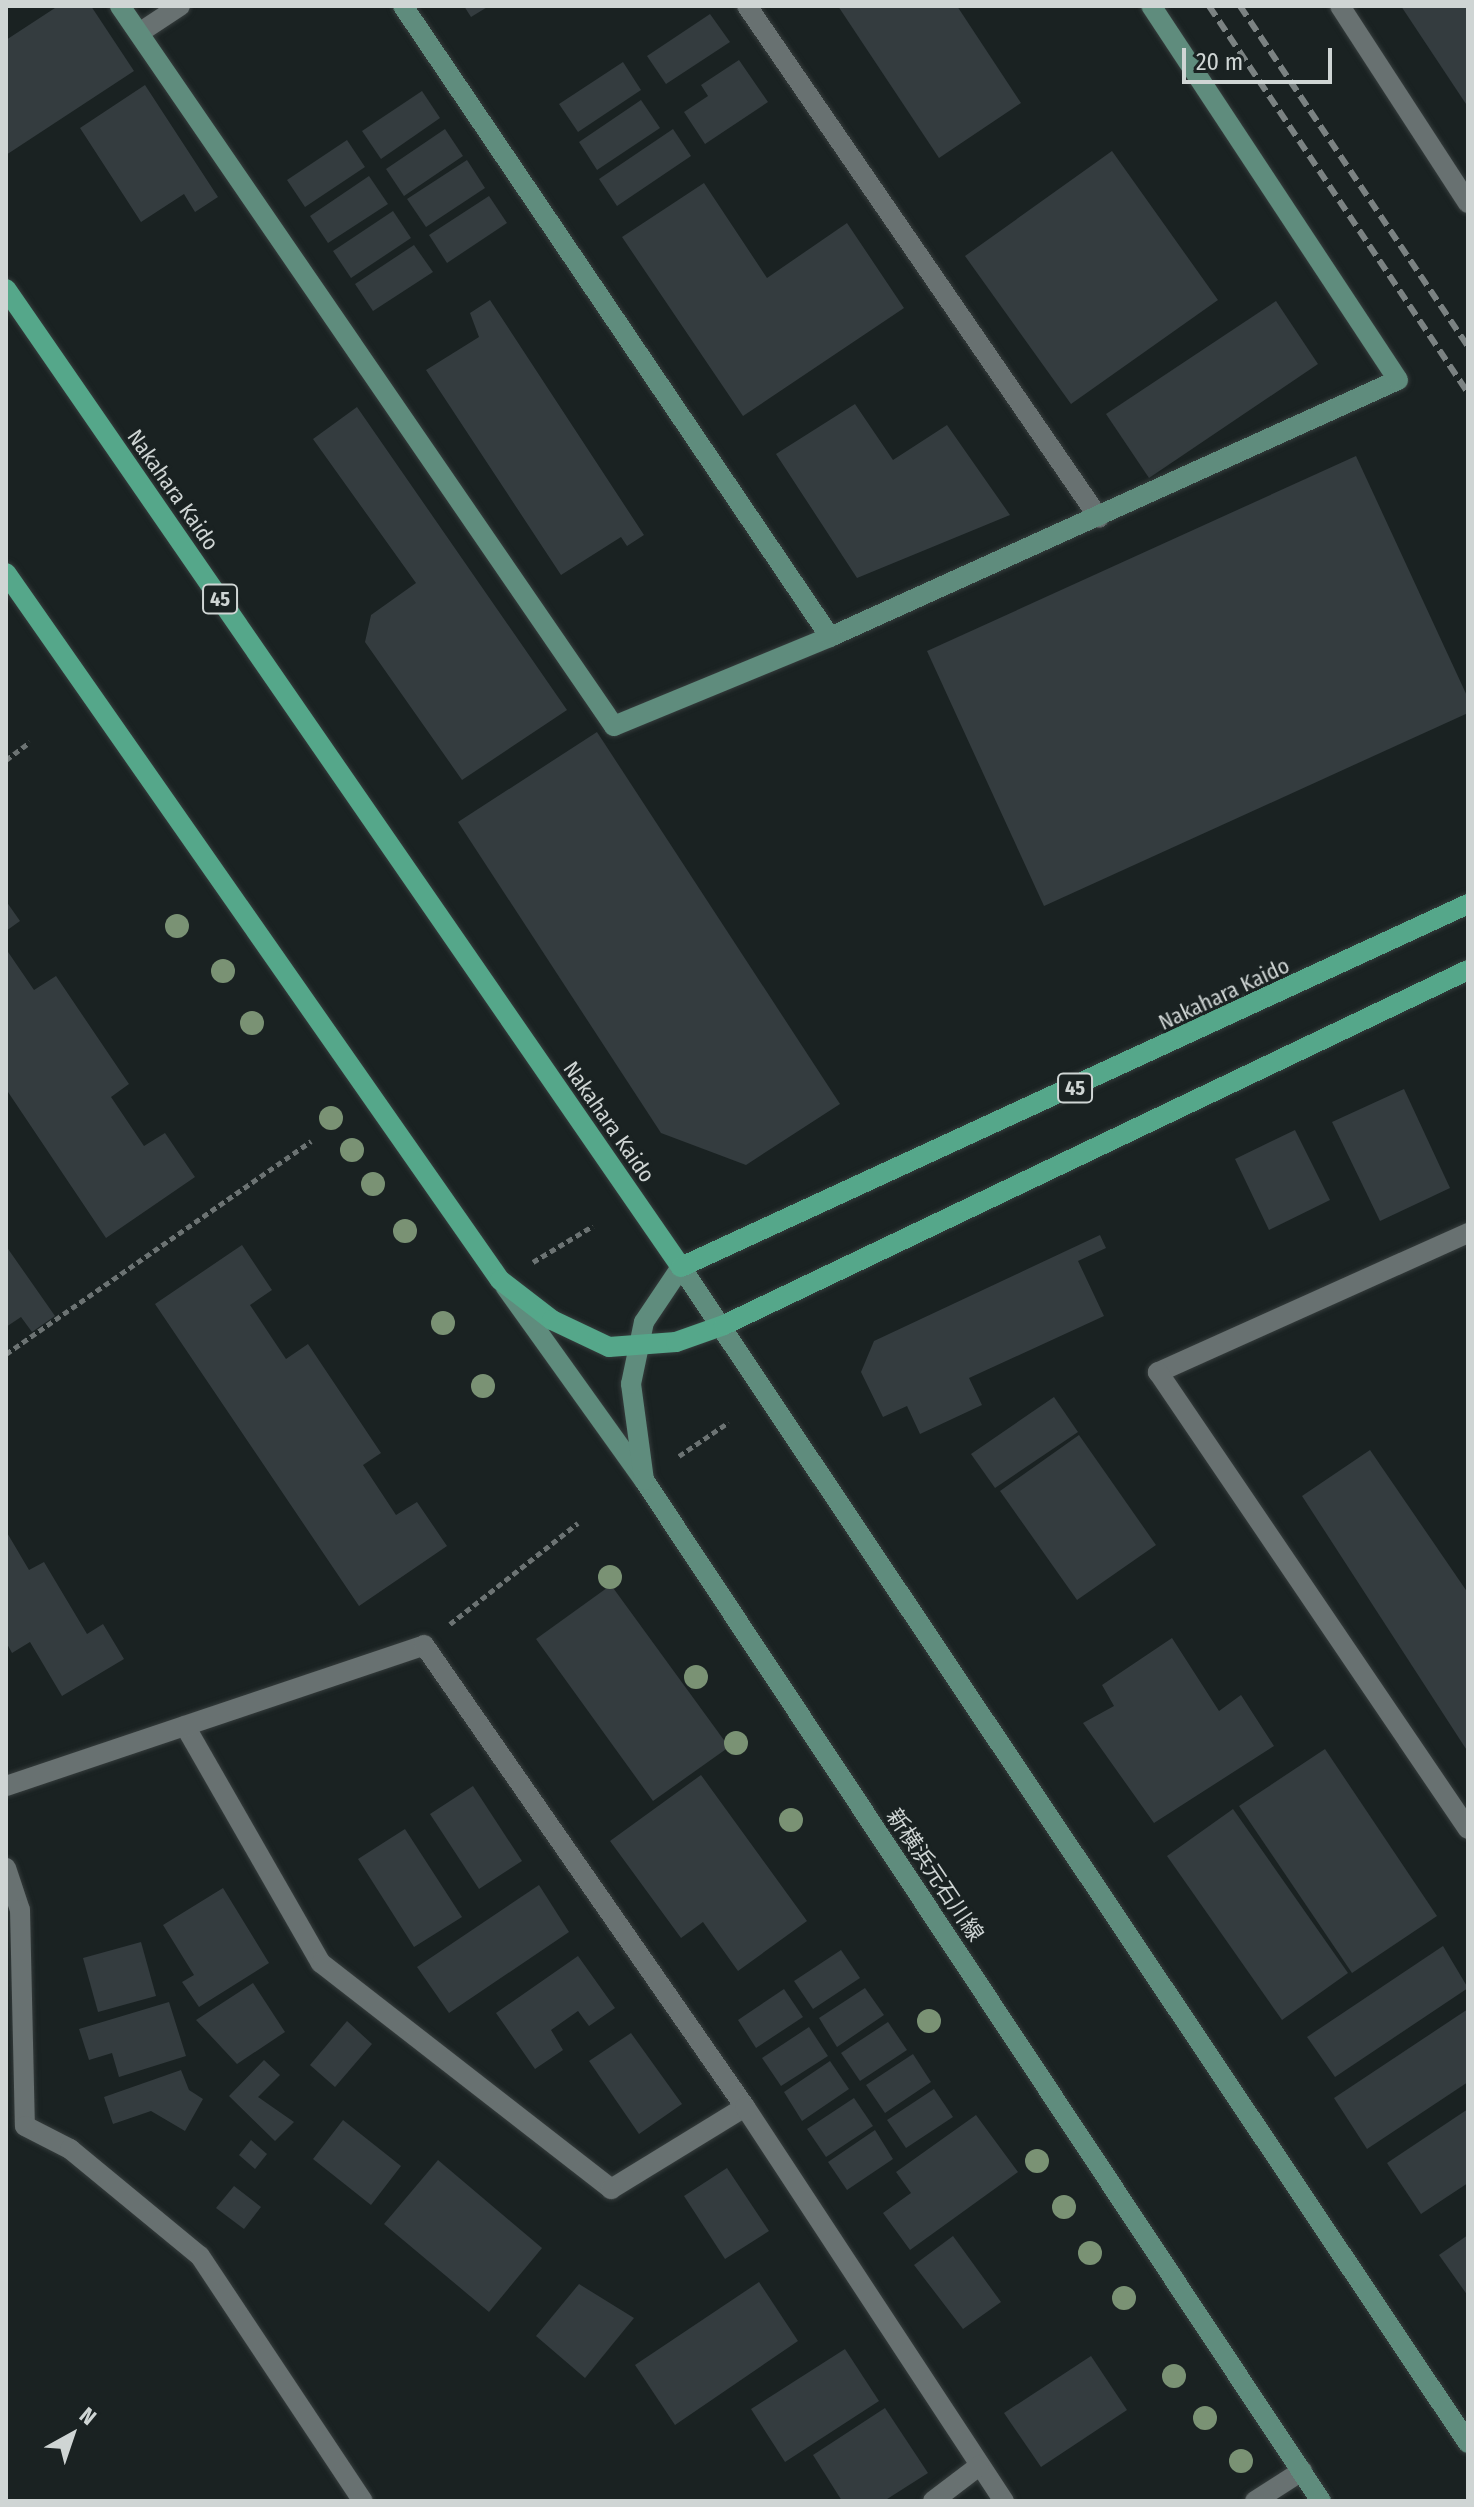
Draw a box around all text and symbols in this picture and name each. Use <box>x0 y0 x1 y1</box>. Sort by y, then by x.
scale bar <box>1186 32 1336 82</box>
text: 20 m <box>1196 48 1243 76</box>
street label: Nakahara Kaido <box>122 425 224 555</box>
road number: 45 <box>202 583 238 615</box>
street label: Nakahara Kaido <box>1154 952 1294 1036</box>
street label: Nakahara Kaido <box>558 1057 660 1187</box>
road number: 45 <box>1057 1072 1093 1104</box>
street label: 新横浜元石川線 <box>881 1804 989 1946</box>
north arrow <box>32 2395 112 2475</box>
text: N <box>74 2402 101 2431</box>

